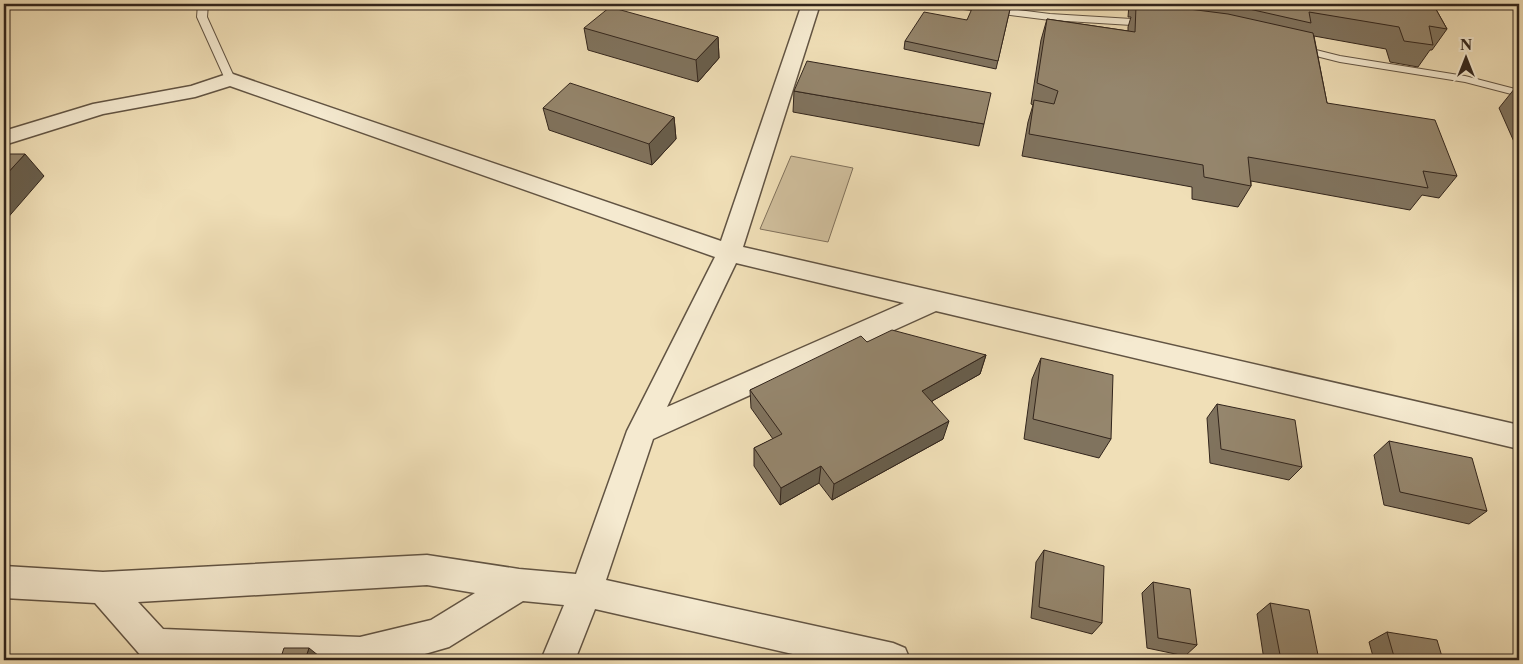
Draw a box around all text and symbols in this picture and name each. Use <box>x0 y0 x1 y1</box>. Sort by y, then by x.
north arrow <box>1440 32 1490 82</box>
text: N <box>1460 36 1472 54</box>

